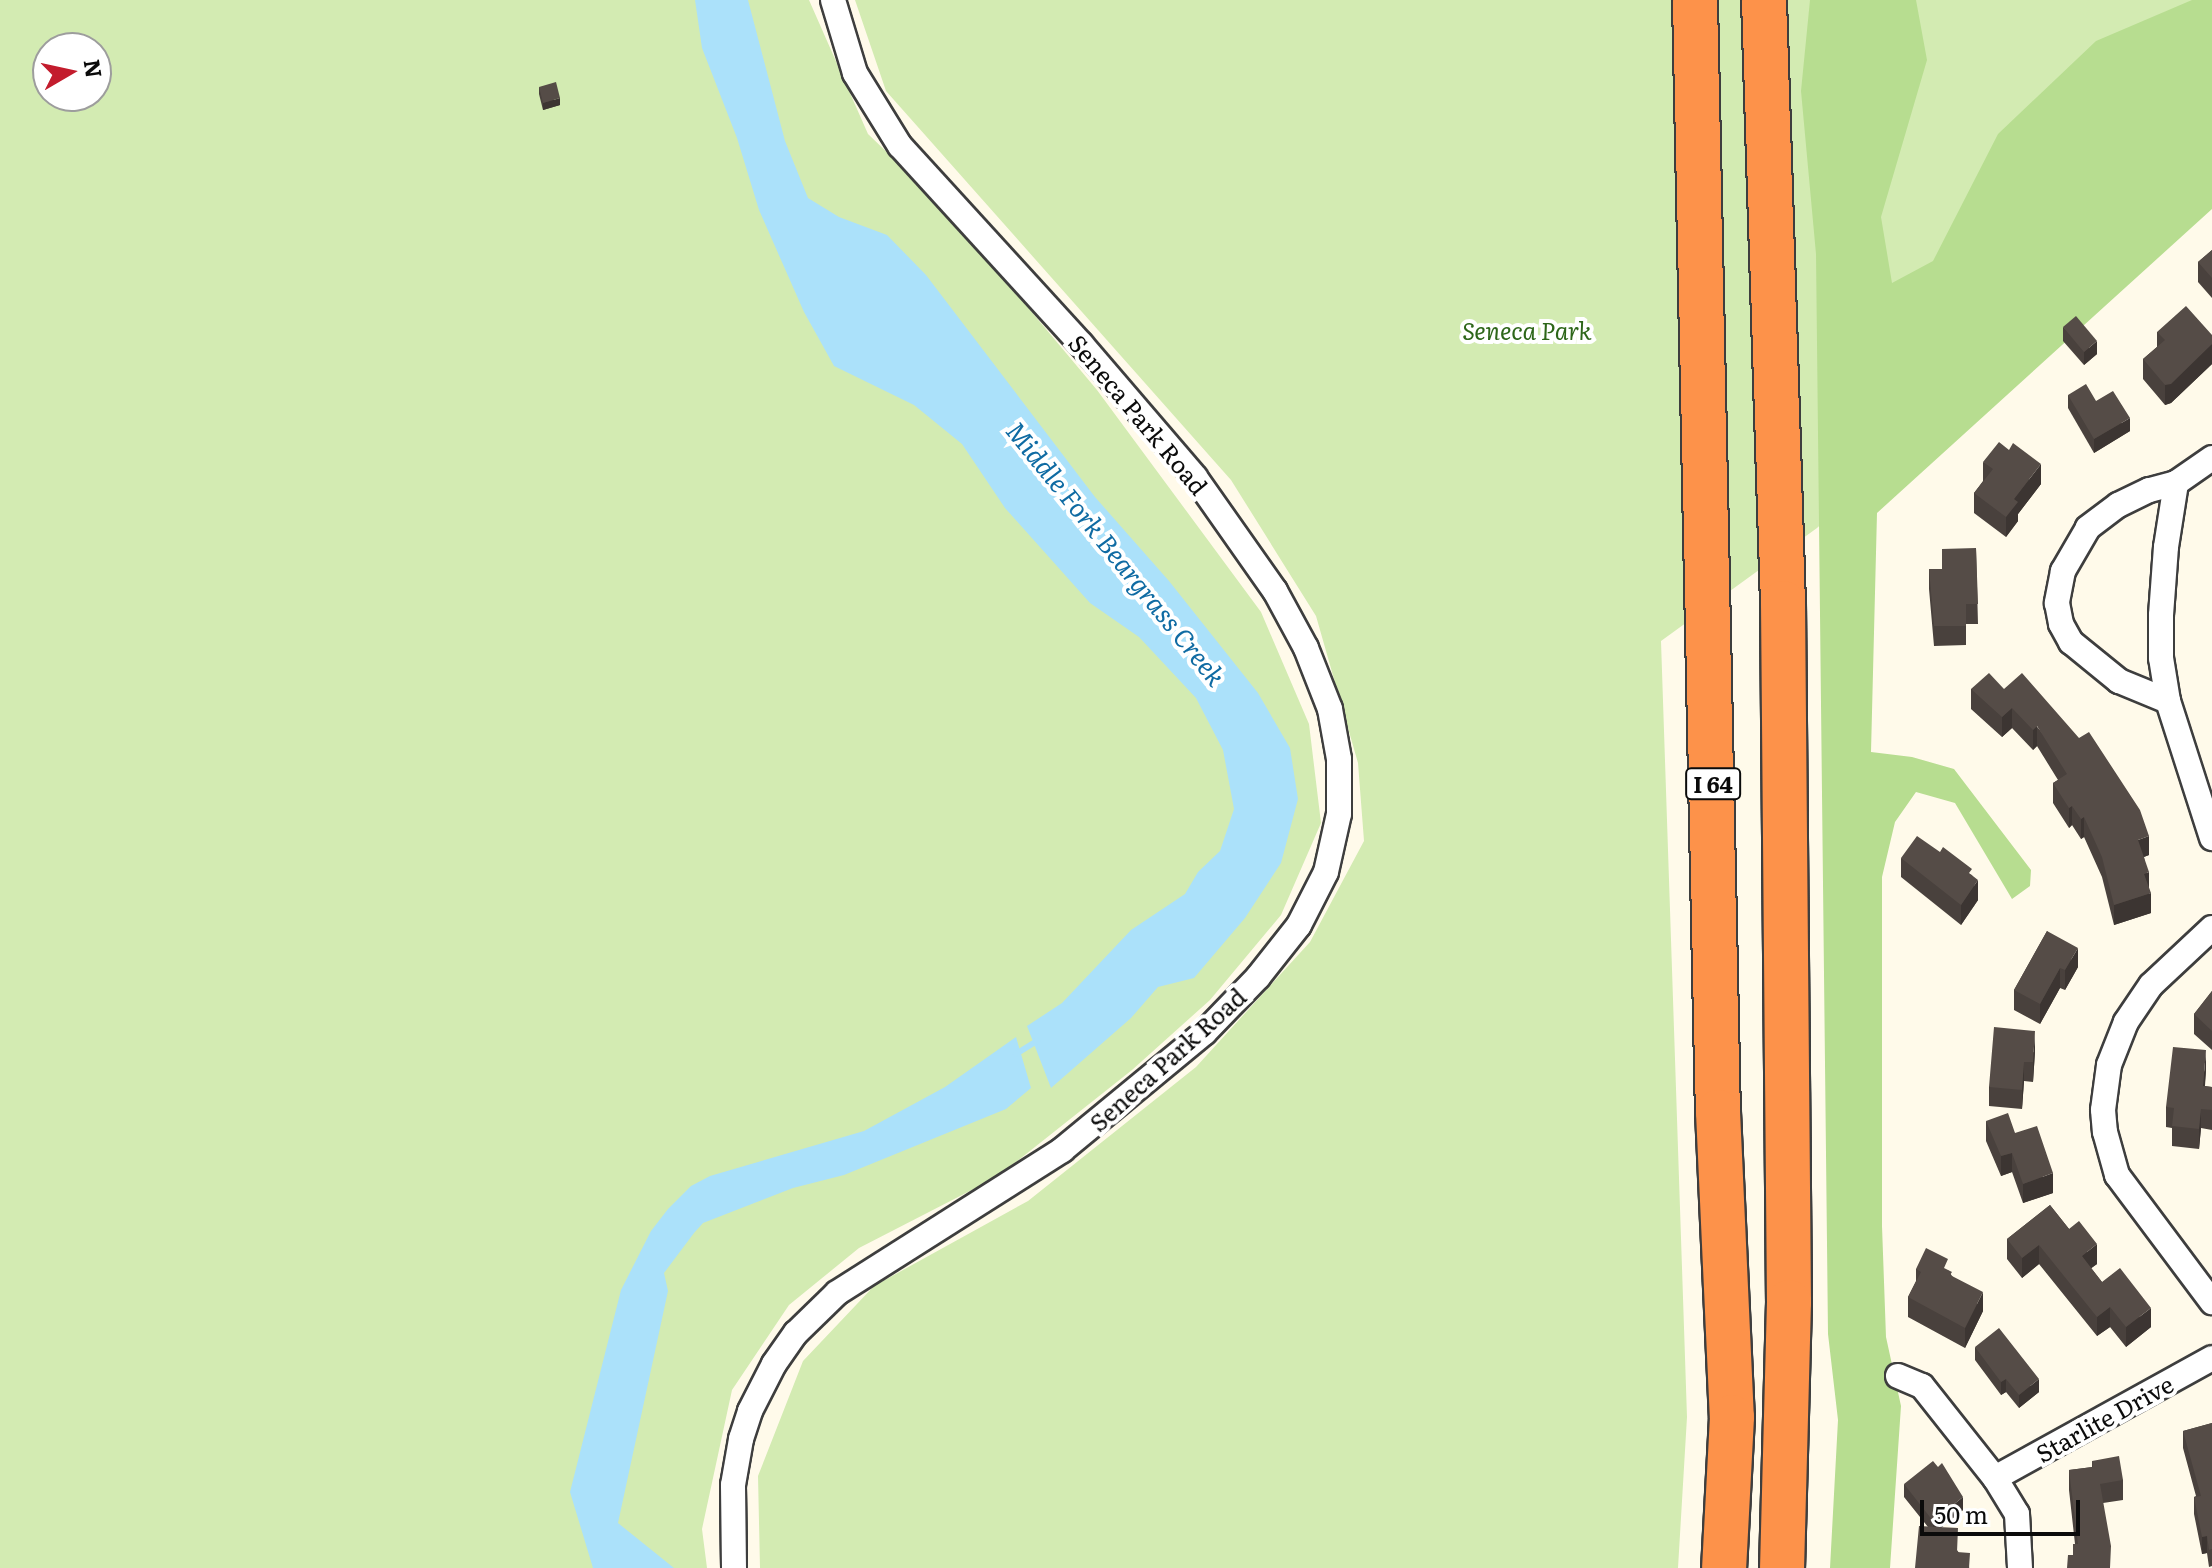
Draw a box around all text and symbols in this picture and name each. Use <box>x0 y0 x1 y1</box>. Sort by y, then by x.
north arrow <box>32 32 112 112</box>
text: N <box>76 57 112 80</box>
park label: Seneca Park <box>1462 316 1592 344</box>
street label: Seneca Park Road <box>1064 328 1214 500</box>
water label: Middle Fork Beargrass Creek <box>1001 415 1233 691</box>
road number: I 64 <box>1685 766 1741 802</box>
street label: Seneca Park Road <box>1083 981 1251 1137</box>
street label: Starlite Drive <box>2030 1368 2178 1468</box>
scale bar <box>1924 1484 2084 1534</box>
text: 50 m <box>1934 1496 1988 1531</box>

